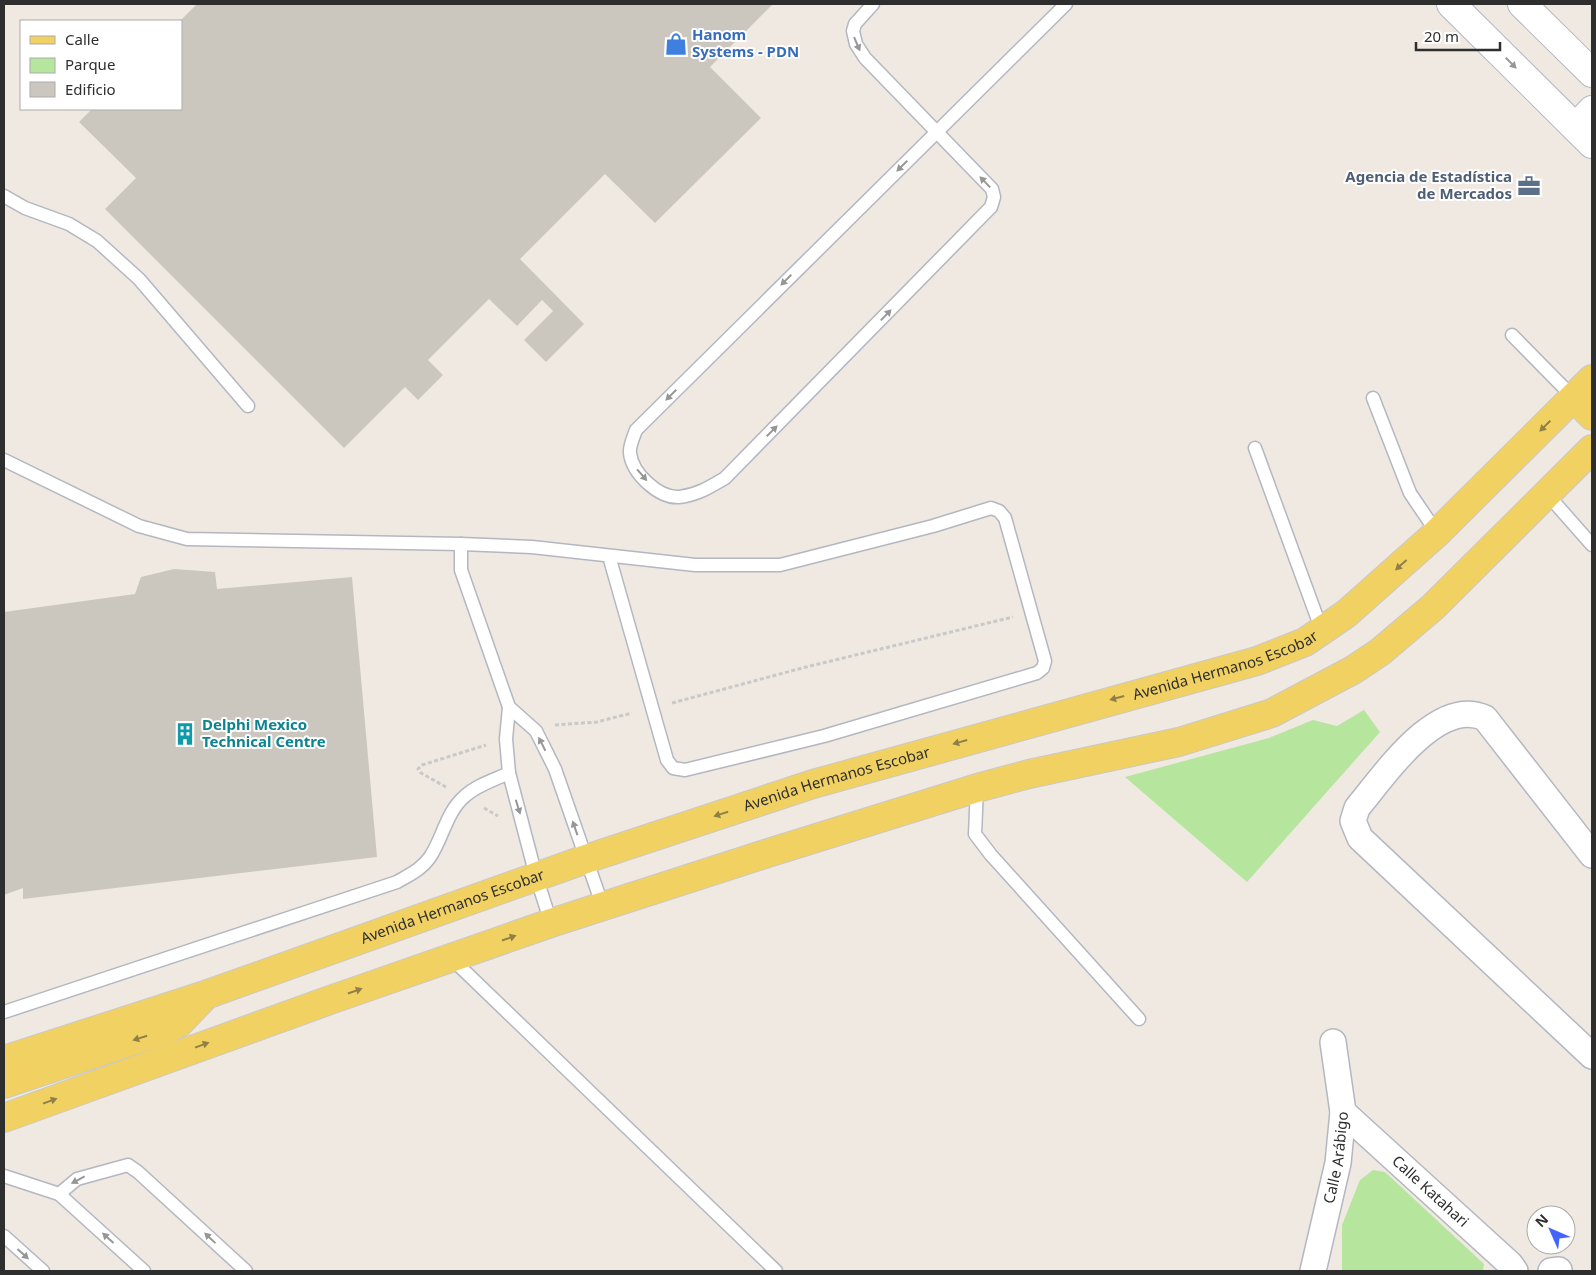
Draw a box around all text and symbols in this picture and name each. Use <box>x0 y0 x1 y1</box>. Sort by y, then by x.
legend <box>20 20 182 110</box>
scale bar <box>1416 20 1500 52</box>
place label: Hanom Systems - PDN <box>692 24 799 61</box>
text: 20 m <box>1424 26 1459 46</box>
text: Calle <box>65 29 99 49</box>
shop icon: Hanom Systems - PDN <box>663 31 689 57</box>
one-way arrow <box>854 37 862 51</box>
text: Parque <box>65 54 115 74</box>
one-way arrow <box>1504 57 1516 69</box>
text: Edificio <box>65 79 116 99</box>
one-way arrow <box>896 159 908 171</box>
place label: Agencia de Estadística de Mercados <box>1345 166 1512 203</box>
office icon: Agencia de Estadística de Mercados <box>1516 173 1542 199</box>
one-way arrow <box>979 176 991 188</box>
one-way arrow <box>781 274 793 286</box>
one-way arrow <box>880 309 892 321</box>
one-way arrow <box>666 389 678 401</box>
one-way arrow <box>1539 420 1551 432</box>
one-way arrow <box>766 425 778 437</box>
one-way arrow <box>636 468 647 481</box>
one-way arrow <box>1395 559 1407 571</box>
street label: Avenida Hermanos Escobar <box>1130 625 1321 704</box>
one-way arrow <box>1109 695 1124 703</box>
place label: Delphi Mexico Technical Centre <box>202 714 326 751</box>
building icon: Delphi Mexico Technical Centre <box>172 721 198 747</box>
one-way arrow <box>538 736 546 751</box>
one-way arrow <box>953 738 968 746</box>
street label: Avenida Hermanos Escobar <box>740 741 932 815</box>
one-way arrow <box>514 800 522 815</box>
one-way arrow <box>713 811 728 818</box>
one-way arrow <box>571 820 578 835</box>
street label: Avenida Hermanos Escobar <box>358 864 547 948</box>
one-way arrow <box>502 934 517 942</box>
one-way arrow <box>348 987 363 994</box>
one-way arrow <box>132 1035 147 1043</box>
one-way arrow <box>195 1041 210 1048</box>
one-way arrow <box>42 1097 57 1104</box>
street label: Calle Arábigo <box>1318 1110 1352 1206</box>
street label: Calle Katahari <box>1388 1151 1474 1231</box>
one-way arrow <box>71 1176 86 1184</box>
north arrow <box>1526 1205 1576 1255</box>
text: N <box>1531 1210 1552 1231</box>
one-way arrow <box>204 1232 216 1244</box>
one-way arrow <box>102 1233 115 1244</box>
one-way arrow <box>17 1248 30 1259</box>

